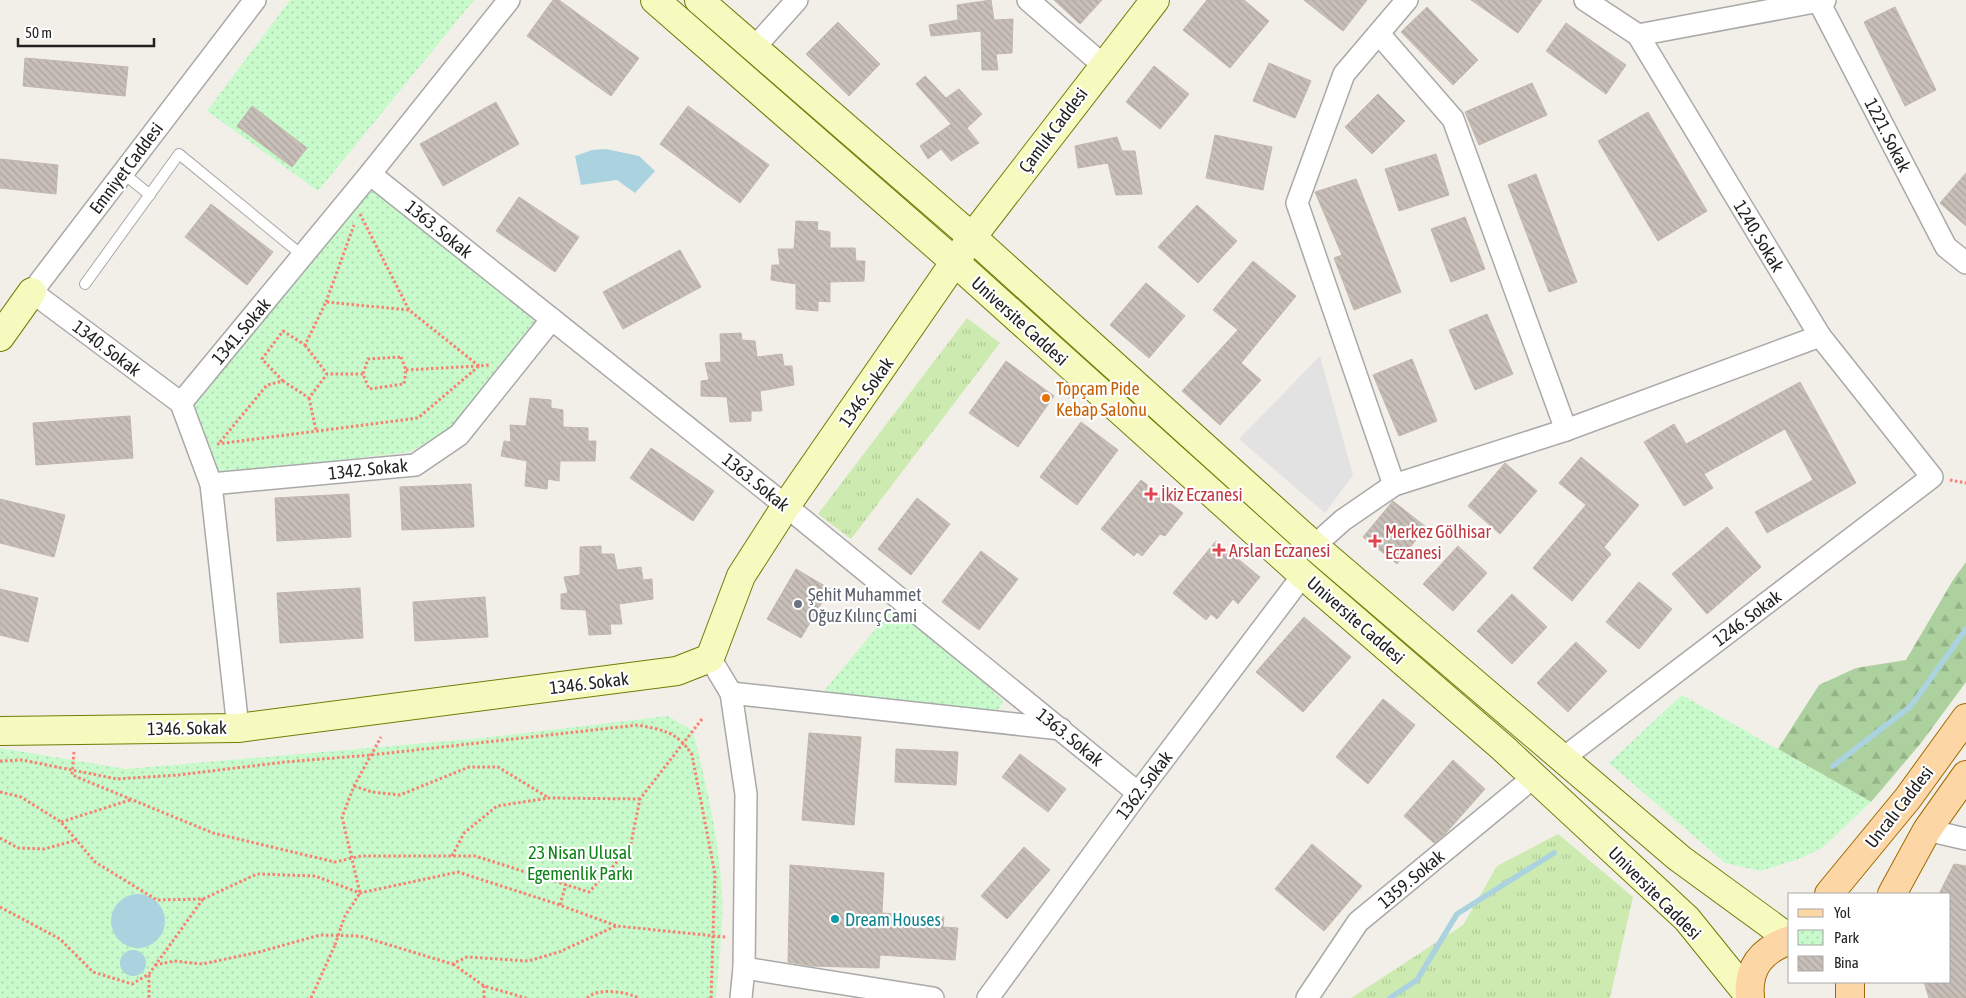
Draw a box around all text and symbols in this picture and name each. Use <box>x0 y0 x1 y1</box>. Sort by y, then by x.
scale bar <box>18 15 154 47</box>
text: 50 m <box>25 24 52 41</box>
street label: Çamlık Caddesi <box>1014 83 1092 177</box>
street label: 1221. Sokak <box>1861 95 1915 175</box>
street label: Emniyet Caddesi <box>85 118 167 218</box>
street label: 1363. Sokak <box>401 196 477 262</box>
street label: 1240. Sokak <box>1729 196 1789 276</box>
street label: Universite Caddesi <box>967 272 1073 370</box>
street label: 1341. Sokak <box>207 294 275 368</box>
street label: 1340. Sokak <box>69 316 145 380</box>
street label: 1346. Sokak <box>835 353 898 431</box>
place label: Topçam Pide Kebap Salonu <box>1056 378 1147 420</box>
marker: Topçam Pide Kebap Salonu <box>1040 392 1052 404</box>
street label: 1363. Sokak <box>718 449 794 515</box>
street label: 1342. Sokak <box>327 454 409 484</box>
place label: İkiz Eczanesi <box>1161 484 1243 505</box>
marker: İkiz Eczanesi <box>1145 488 1157 500</box>
place label: Merkez Gölhisar Eczanesi <box>1385 521 1492 563</box>
marker: Merkez Gölhisar Eczanesi <box>1369 535 1381 547</box>
place label: Arslan Eczanesi <box>1229 540 1330 561</box>
marker: Arslan Eczanesi <box>1213 544 1225 556</box>
street label: Universite Caddesi <box>1303 572 1409 668</box>
place label: Şehit Muhammet Oğuz Kılınç Cami <box>808 584 921 626</box>
street label: 1246. Sokak <box>1709 586 1785 650</box>
marker: Şehit Muhammet Oğuz Kılınç Cami <box>792 598 804 610</box>
street label: 1346. Sokak <box>548 668 630 698</box>
street label: 1363. Sokak <box>1032 704 1108 770</box>
street label: 1346. Sokak <box>147 717 227 739</box>
street label: 1362. Sokak <box>1112 747 1176 823</box>
street label: Uncalı Caddesi <box>1861 762 1937 852</box>
park label: 23 Nisan Ulusal Egemenlik Parkı <box>527 842 633 884</box>
street label: Universite Caddesi <box>1604 842 1706 944</box>
street label: 1359. Sokak <box>1374 845 1448 913</box>
legend <box>1788 893 1951 983</box>
text: Yol <box>1834 904 1851 921</box>
place label: Dream Houses <box>845 909 941 930</box>
marker: Dream Houses <box>829 913 841 925</box>
text: Park <box>1834 929 1859 946</box>
text: Bina <box>1834 954 1859 971</box>

